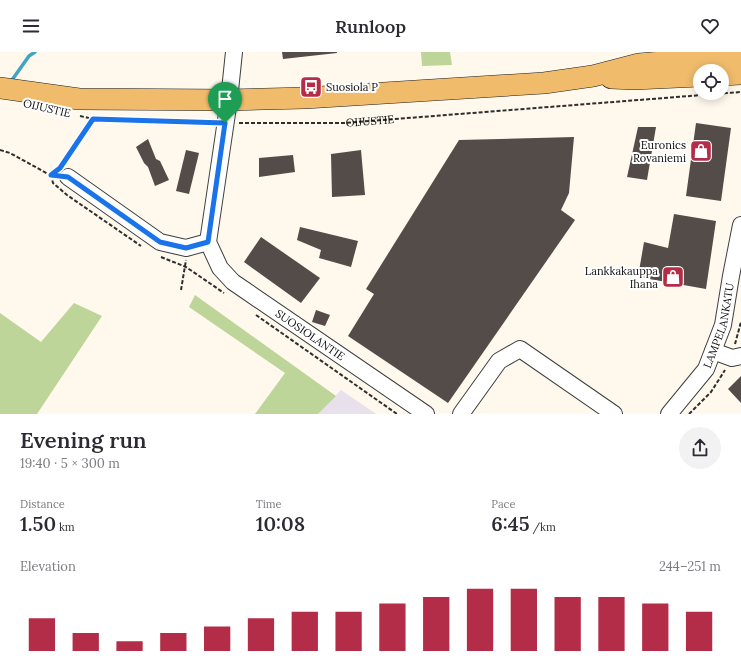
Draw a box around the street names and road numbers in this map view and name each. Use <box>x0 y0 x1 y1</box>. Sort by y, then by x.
street label: OIJUSTIE <box>22 96 72 120</box>
street label: OIJUSTIE <box>345 112 395 130</box>
street label: LAMPELANKATU <box>700 282 737 370</box>
street label: SUOSIOLANTIE <box>273 306 348 364</box>

